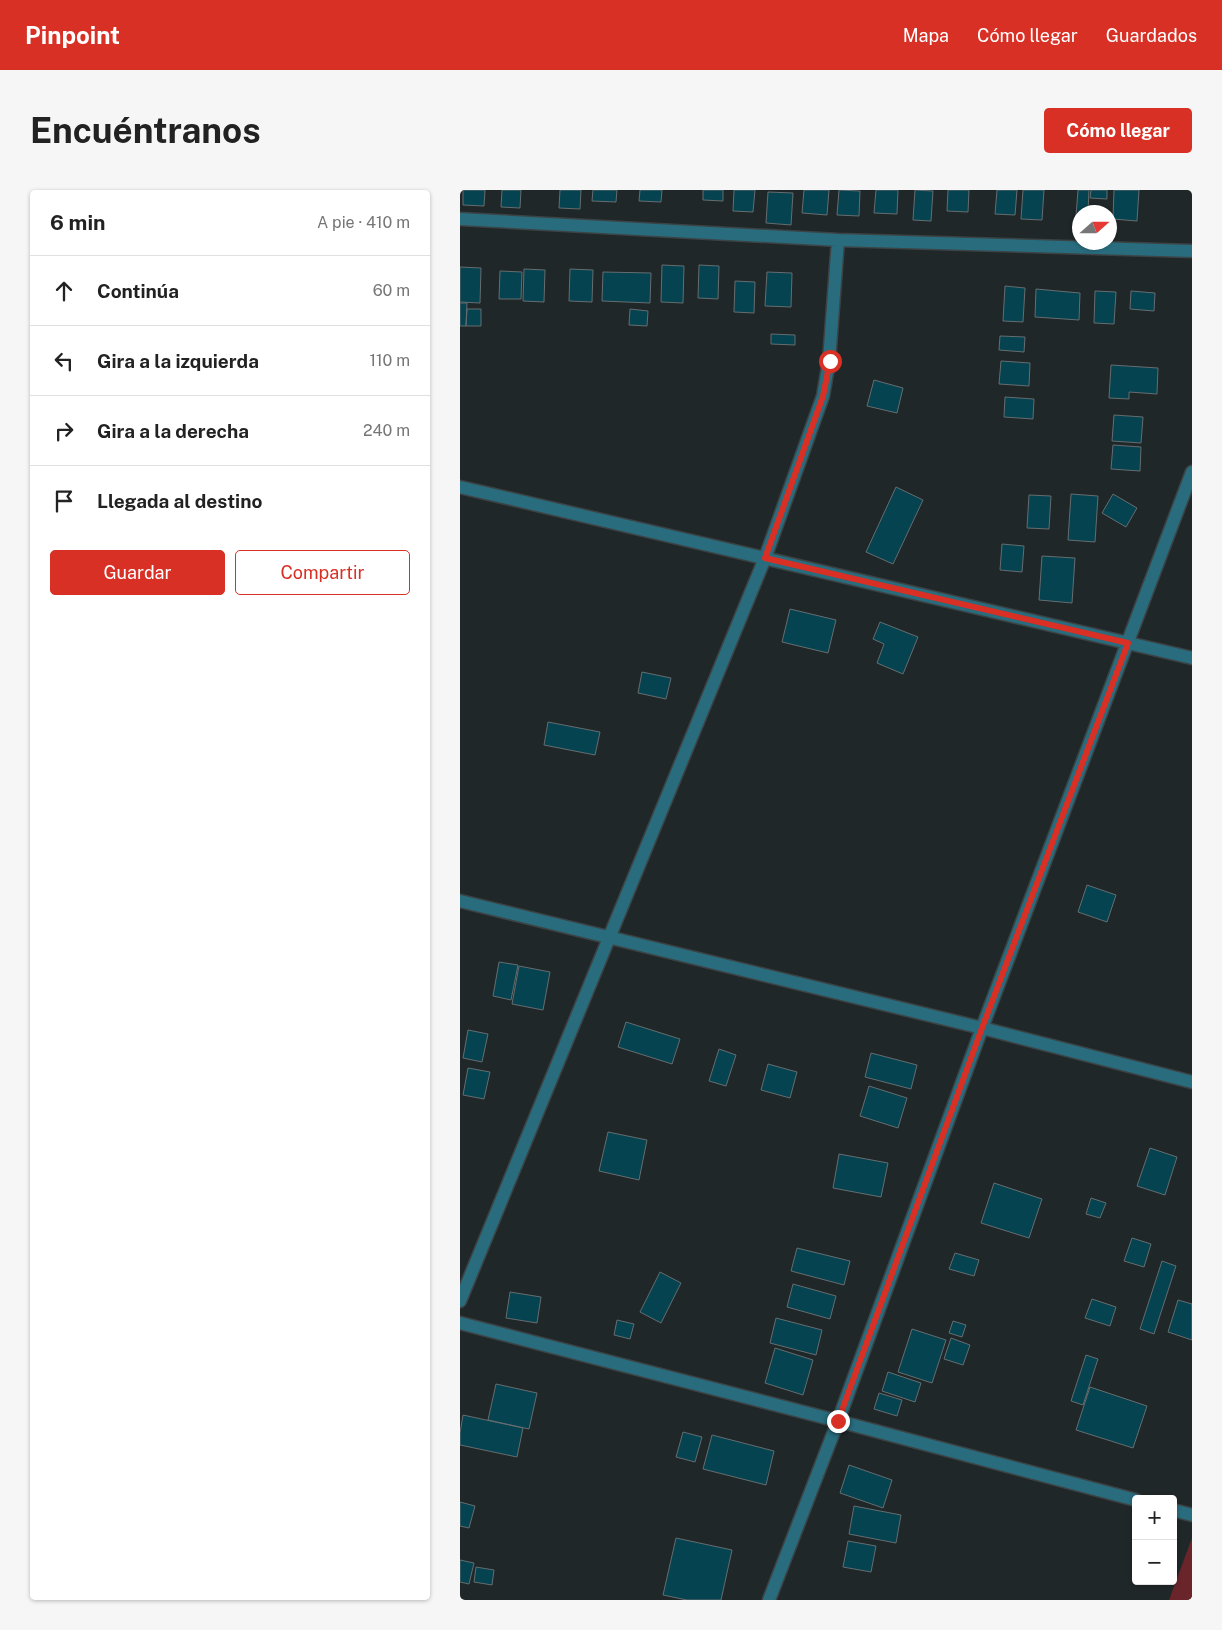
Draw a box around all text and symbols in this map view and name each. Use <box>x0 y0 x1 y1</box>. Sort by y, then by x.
text: Pinpoint <box>25 21 120 49</box>
text: Mapa <box>903 25 949 46</box>
text: Cómo llegar <box>977 25 1078 46</box>
text: Guardados <box>1106 25 1197 46</box>
button: Cómo llegar <box>1044 108 1192 153</box>
text: Encuéntranos <box>30 110 261 151</box>
north arrow <box>1072 205 1117 250</box>
text: 6 min <box>50 210 106 235</box>
text: A pie · 410 m <box>317 213 410 232</box>
icon: ahead <box>50 277 78 305</box>
text: Continúa <box>97 280 179 302</box>
text: 60 m <box>373 281 410 300</box>
icon: left <box>50 347 78 375</box>
text: Gira a la izquierda <box>97 350 259 372</box>
route start <box>819 350 842 373</box>
text: 110 m <box>369 351 410 370</box>
icon: right <box>50 417 78 445</box>
text: Gira a la derecha <box>97 420 249 442</box>
text: 240 m <box>363 421 410 440</box>
icon: arrive <box>50 487 78 515</box>
text: Llegada al destino <box>97 490 262 512</box>
button: Guardar <box>50 550 225 595</box>
button: Compartir <box>235 550 410 595</box>
route end <box>827 1410 850 1433</box>
map controls <box>1132 1495 1177 1585</box>
button: + <box>1132 1495 1177 1540</box>
button: − <box>1132 1540 1177 1585</box>

